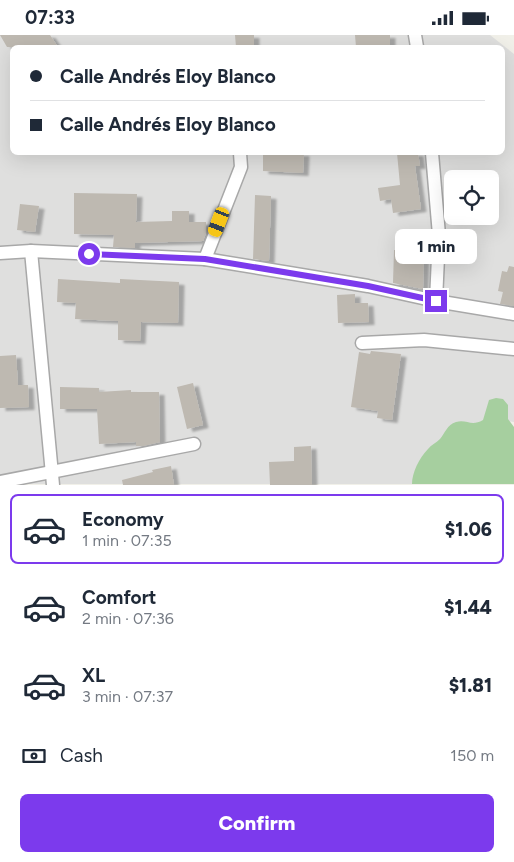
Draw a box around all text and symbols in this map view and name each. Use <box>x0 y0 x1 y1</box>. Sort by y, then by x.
text: 07:33 <box>25 6 75 29</box>
text: Calle Andrés Eloy Blanco <box>60 65 276 88</box>
text: Calle Andrés Eloy Blanco <box>60 113 276 136</box>
map controls <box>444 170 499 225</box>
button: locate <box>444 170 499 225</box>
car <box>206 205 231 239</box>
callout: 1 min <box>395 229 477 263</box>
text: 1 min <box>417 237 455 256</box>
route start <box>78 243 100 265</box>
route end <box>425 290 447 312</box>
icon: car <box>22 507 67 552</box>
text: Economy <box>82 508 164 531</box>
text: $1.06 <box>445 518 492 541</box>
text: 1 min · 07:35 <box>82 531 172 550</box>
icon: car <box>22 585 67 630</box>
text: Comfort <box>82 586 157 609</box>
text: $1.44 <box>444 596 492 619</box>
text: 2 min · 07:36 <box>82 609 174 628</box>
icon: car <box>22 663 67 708</box>
text: XL <box>82 664 105 687</box>
text: $1.81 <box>449 674 492 697</box>
text: 3 min · 07:37 <box>82 687 173 706</box>
icon: cash <box>20 742 48 770</box>
text: Cash <box>60 744 103 767</box>
text: 150 m <box>450 746 494 765</box>
button: Confirm <box>20 794 494 852</box>

